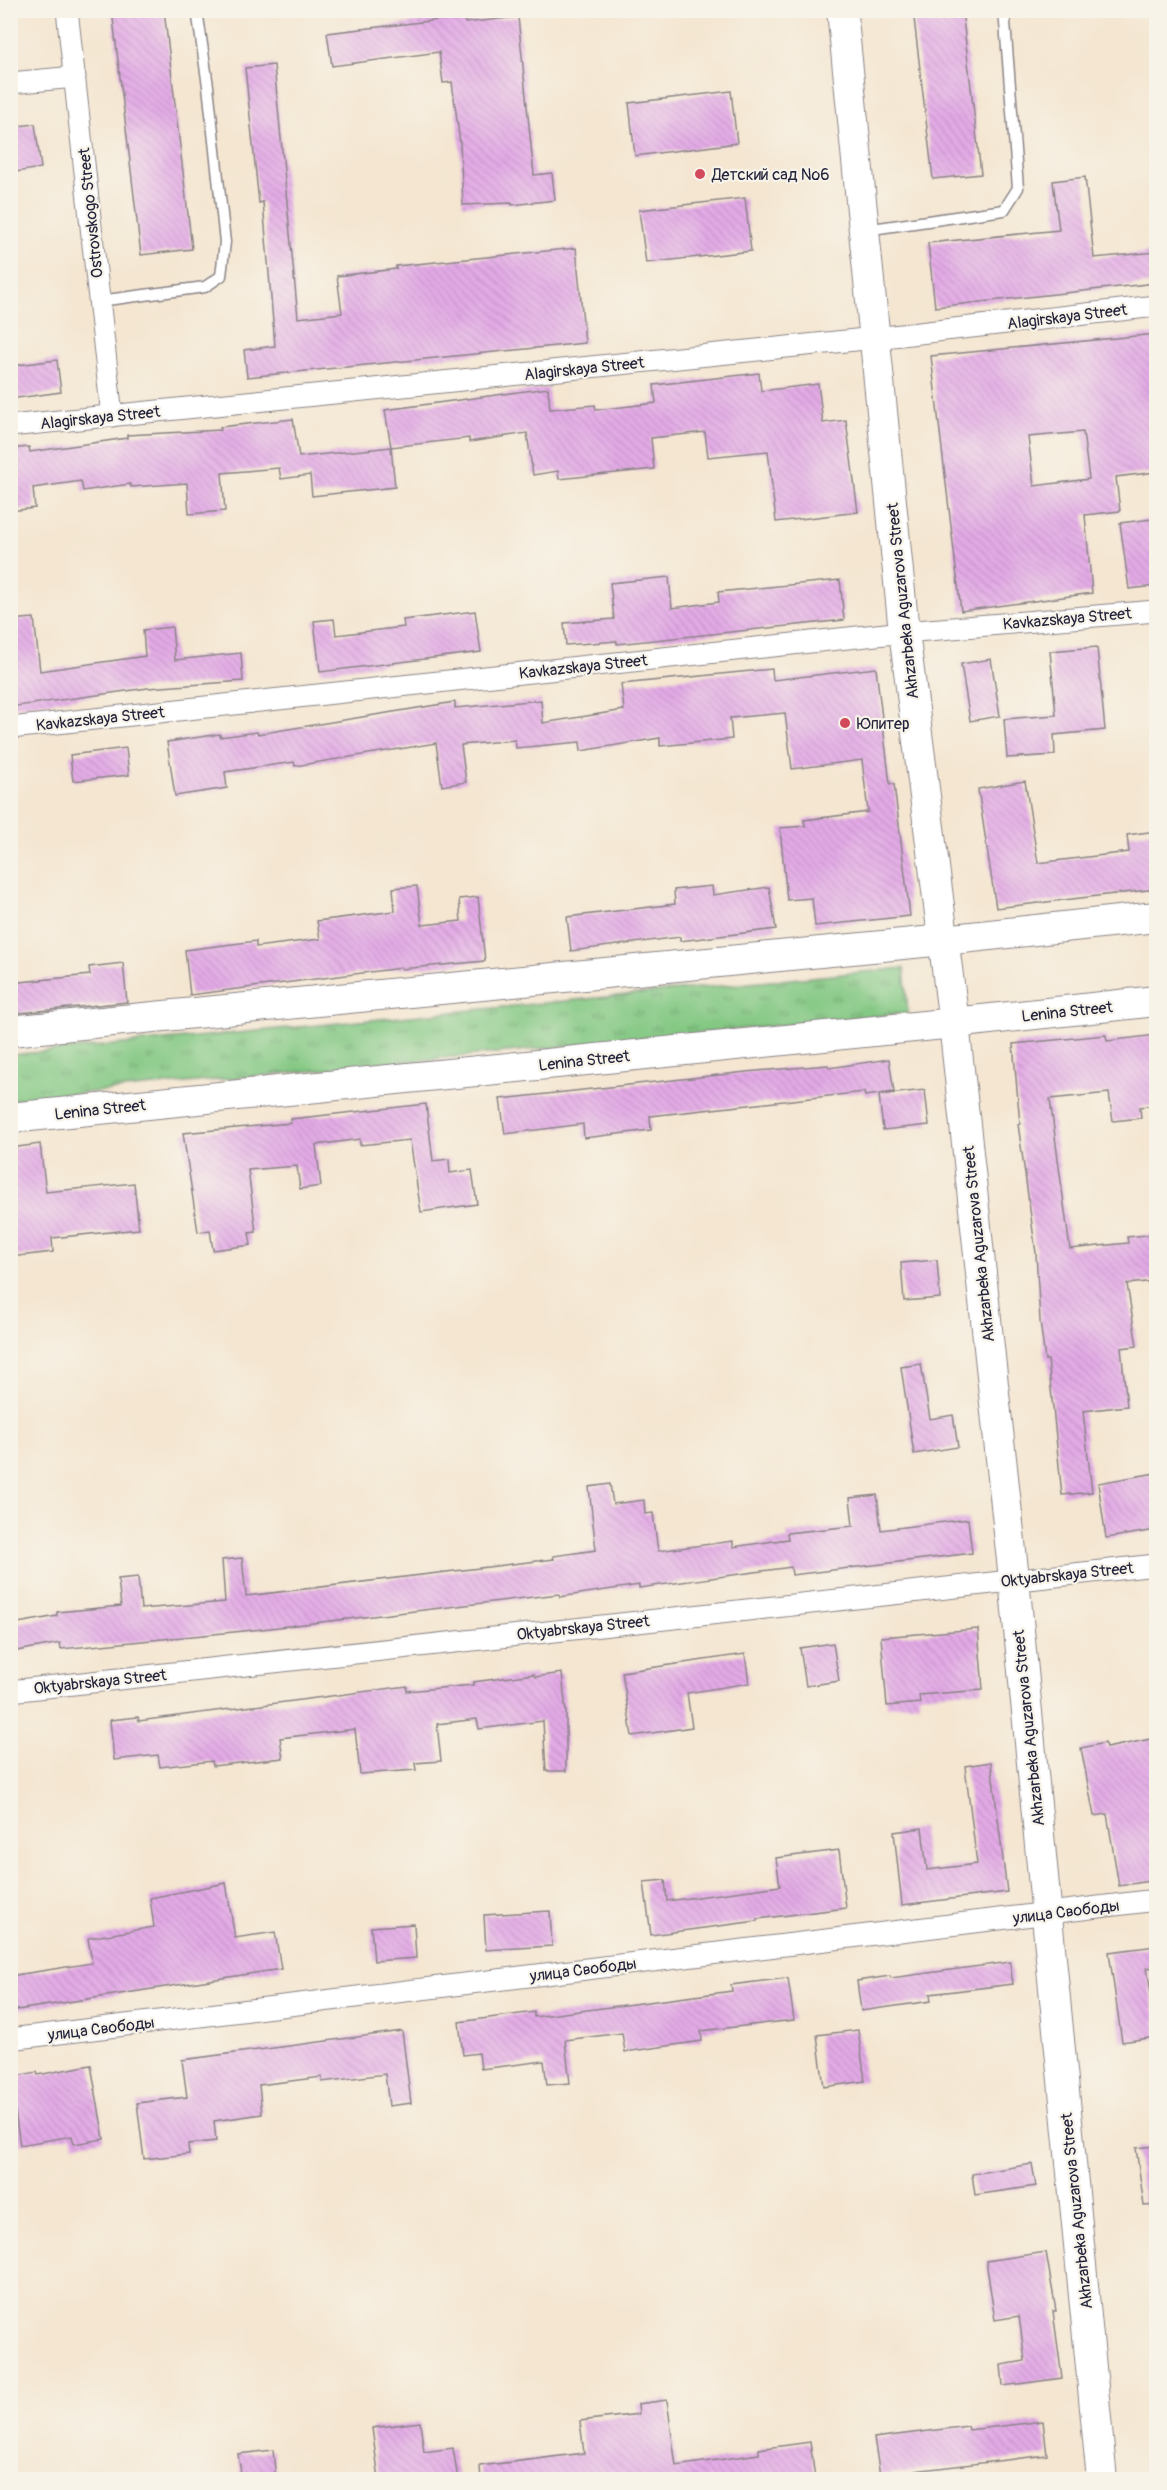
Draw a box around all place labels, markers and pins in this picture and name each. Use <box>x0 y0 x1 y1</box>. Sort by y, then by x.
place label: Детский сад №6 <box>711 165 830 185</box>
marker: Детский сад №6 <box>693 167 707 181</box>
place label: Юпитер <box>857 714 910 734</box>
marker: Юпитер <box>838 716 852 730</box>

